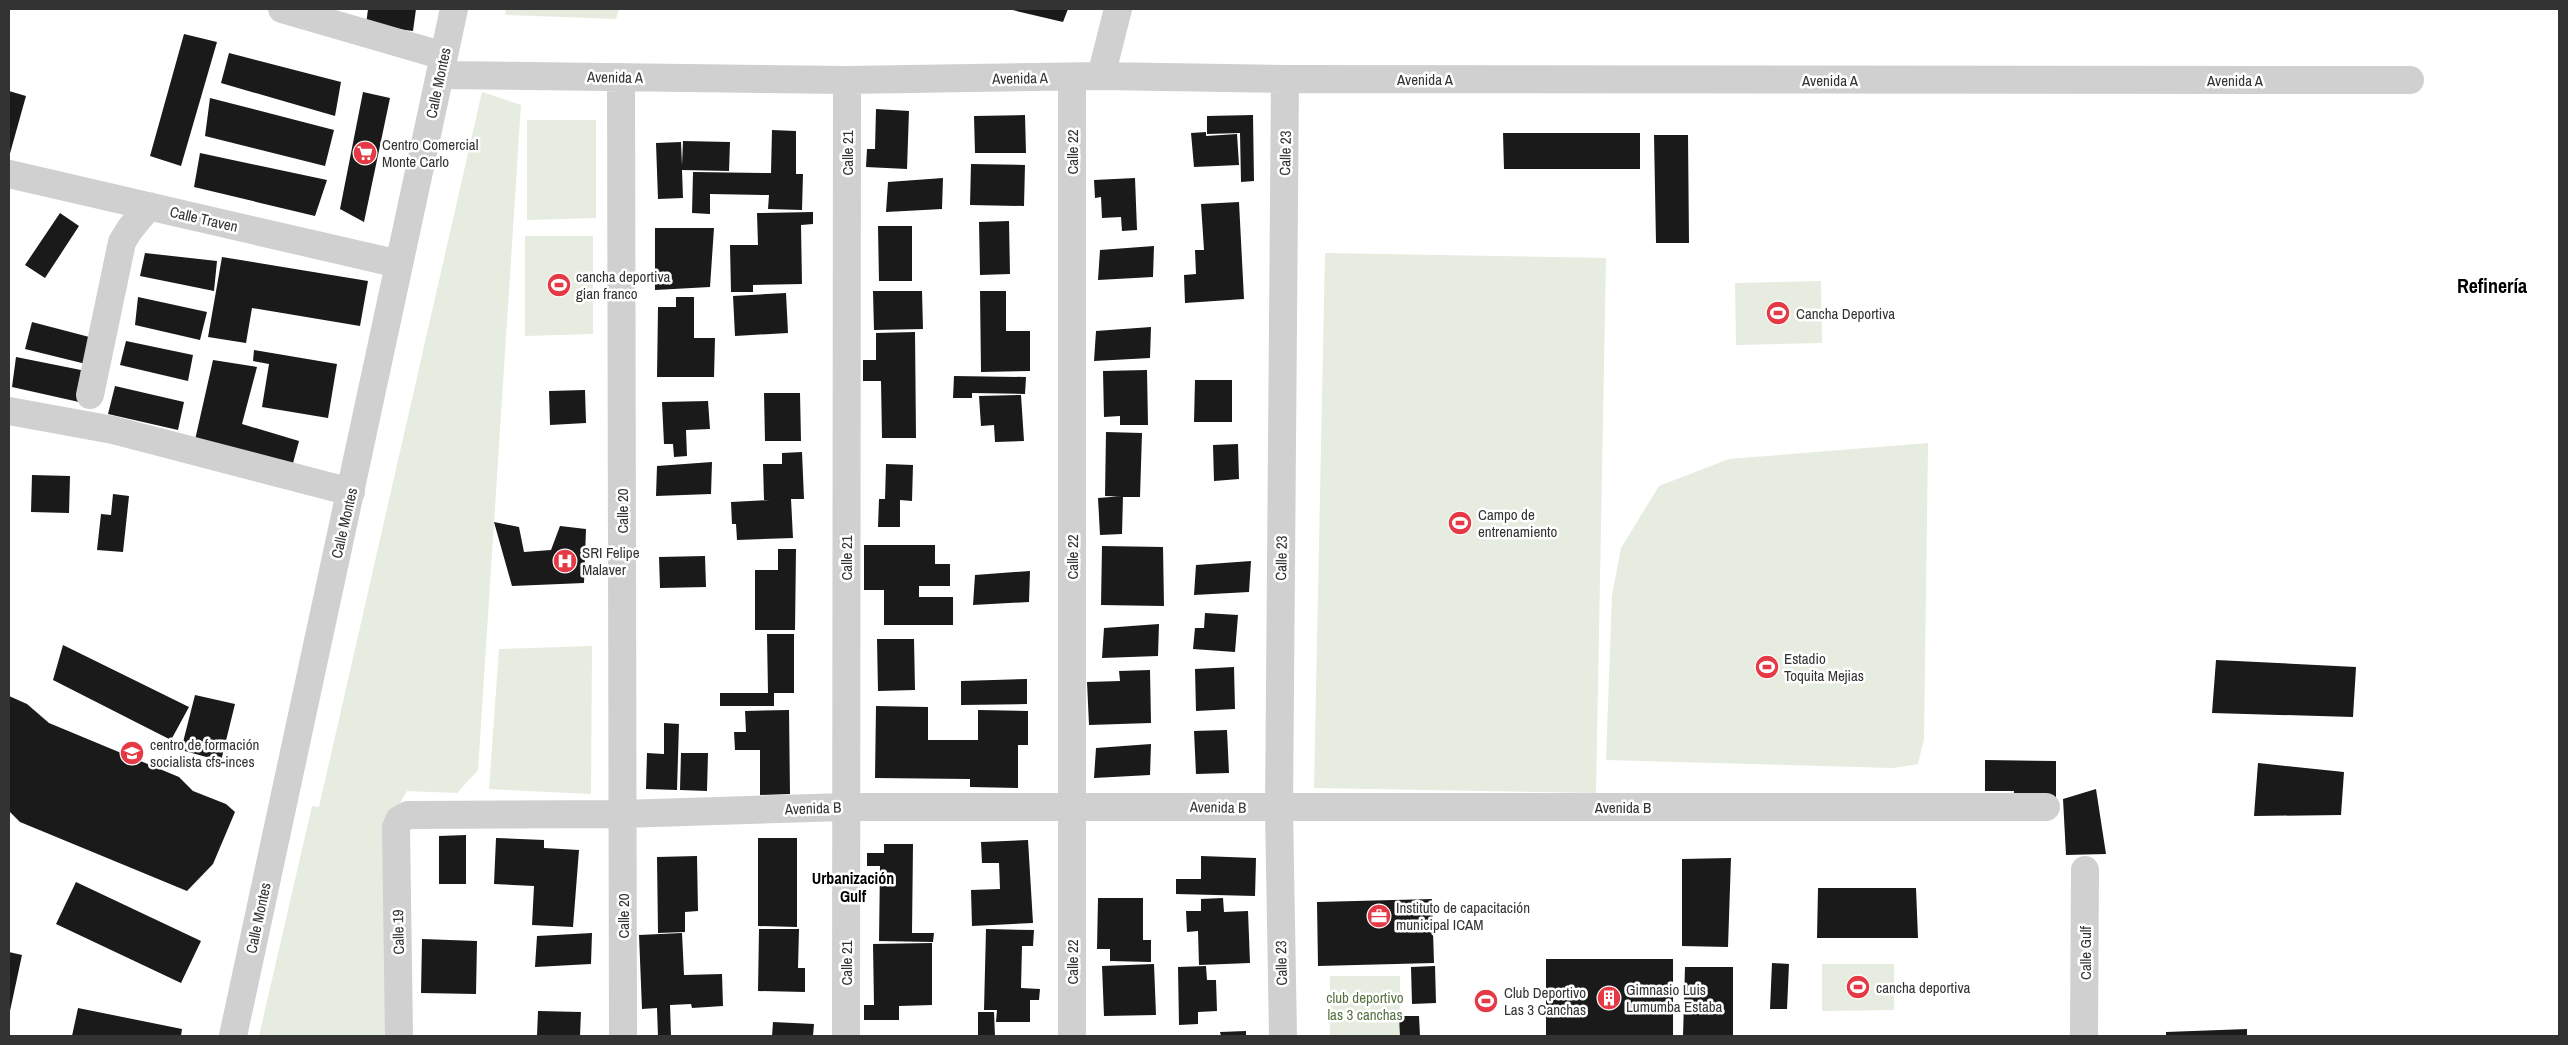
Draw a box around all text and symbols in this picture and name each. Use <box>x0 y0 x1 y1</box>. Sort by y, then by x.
street label: Calle Montes <box>420 46 456 120</box>
street label: Avenida A <box>586 66 644 88</box>
street label: Avenida A <box>991 67 1049 89</box>
street label: Avenida A <box>1396 69 1454 90</box>
street label: Avenida A <box>1801 70 1859 91</box>
street label: Avenida A <box>2206 70 2264 91</box>
street label: Calle 22 <box>1062 129 1083 175</box>
street label: Calle 21 <box>837 130 858 176</box>
street label: Calle 23 <box>1274 130 1296 176</box>
place label: Centro Comercial Monte Carlo <box>382 134 478 172</box>
supermarket icon: Centro Comercial Monte Carlo <box>352 140 378 166</box>
street label: Calle Traven <box>168 201 240 237</box>
place label: cancha deportiva gian franco <box>576 266 671 304</box>
sports icon: cancha deportiva gian franco <box>546 272 572 298</box>
district label: Refinería <box>2457 272 2527 299</box>
sports icon: Cancha Deportiva <box>1765 300 1791 326</box>
place label: Cancha Deportiva <box>1796 303 1895 324</box>
street label: Calle Montes <box>326 486 362 560</box>
street label: Calle 20 <box>612 488 633 534</box>
place label: Campo de entrenamiento <box>1478 504 1557 542</box>
sports icon: Campo de entrenamiento <box>1447 510 1473 536</box>
street label: Calle 22 <box>1062 534 1083 580</box>
street label: Calle 21 <box>836 535 857 581</box>
street label: Calle 23 <box>1270 535 1292 581</box>
place label: SRI Felipe Malaver <box>582 542 640 580</box>
hospital icon: SRI Felipe Malaver <box>552 548 578 574</box>
place label: Estadio Toquita Mejias <box>1784 648 1864 686</box>
sports icon: Estadio Toquita Mejias <box>1754 654 1780 680</box>
place label: centro de formación socialista cfs-inces <box>150 734 259 772</box>
school or university icon: centro de formación socialista cfs-inces <box>119 740 145 766</box>
street label: Avenida B <box>1189 796 1246 818</box>
street label: Avenida B <box>783 797 842 820</box>
street label: Avenida B <box>1594 797 1651 818</box>
district label: Urbanización Gulf <box>812 867 894 907</box>
street label: Calle Montes <box>240 881 276 955</box>
street label: Calle 20 <box>613 893 634 939</box>
place label: Instituto de capacitación municipal ICAM <box>1396 897 1530 935</box>
office icon: Instituto de capacitación municipal ICAM <box>1366 903 1392 929</box>
street label: Calle 19 <box>387 909 409 955</box>
street label: Calle Gulf <box>2075 925 2096 980</box>
street label: Calle 22 <box>1062 939 1083 985</box>
street label: Calle 21 <box>836 940 857 986</box>
street label: Calle 23 <box>1270 940 1292 986</box>
sports icon: cancha deportiva <box>1845 974 1871 1000</box>
place label: cancha deportiva <box>1876 977 1971 998</box>
place label: Gimnasio Luis Lumumba Estaba <box>1626 979 1723 1017</box>
place label: Club Deportivo Las 3 Canchas <box>1504 982 1586 1020</box>
building icon: Gimnasio Luis Lumumba Estaba <box>1596 985 1622 1011</box>
park label: club deportivo las 3 canchas <box>1326 987 1404 1025</box>
sports icon: Club Deportivo Las 3 Canchas <box>1473 988 1499 1014</box>

